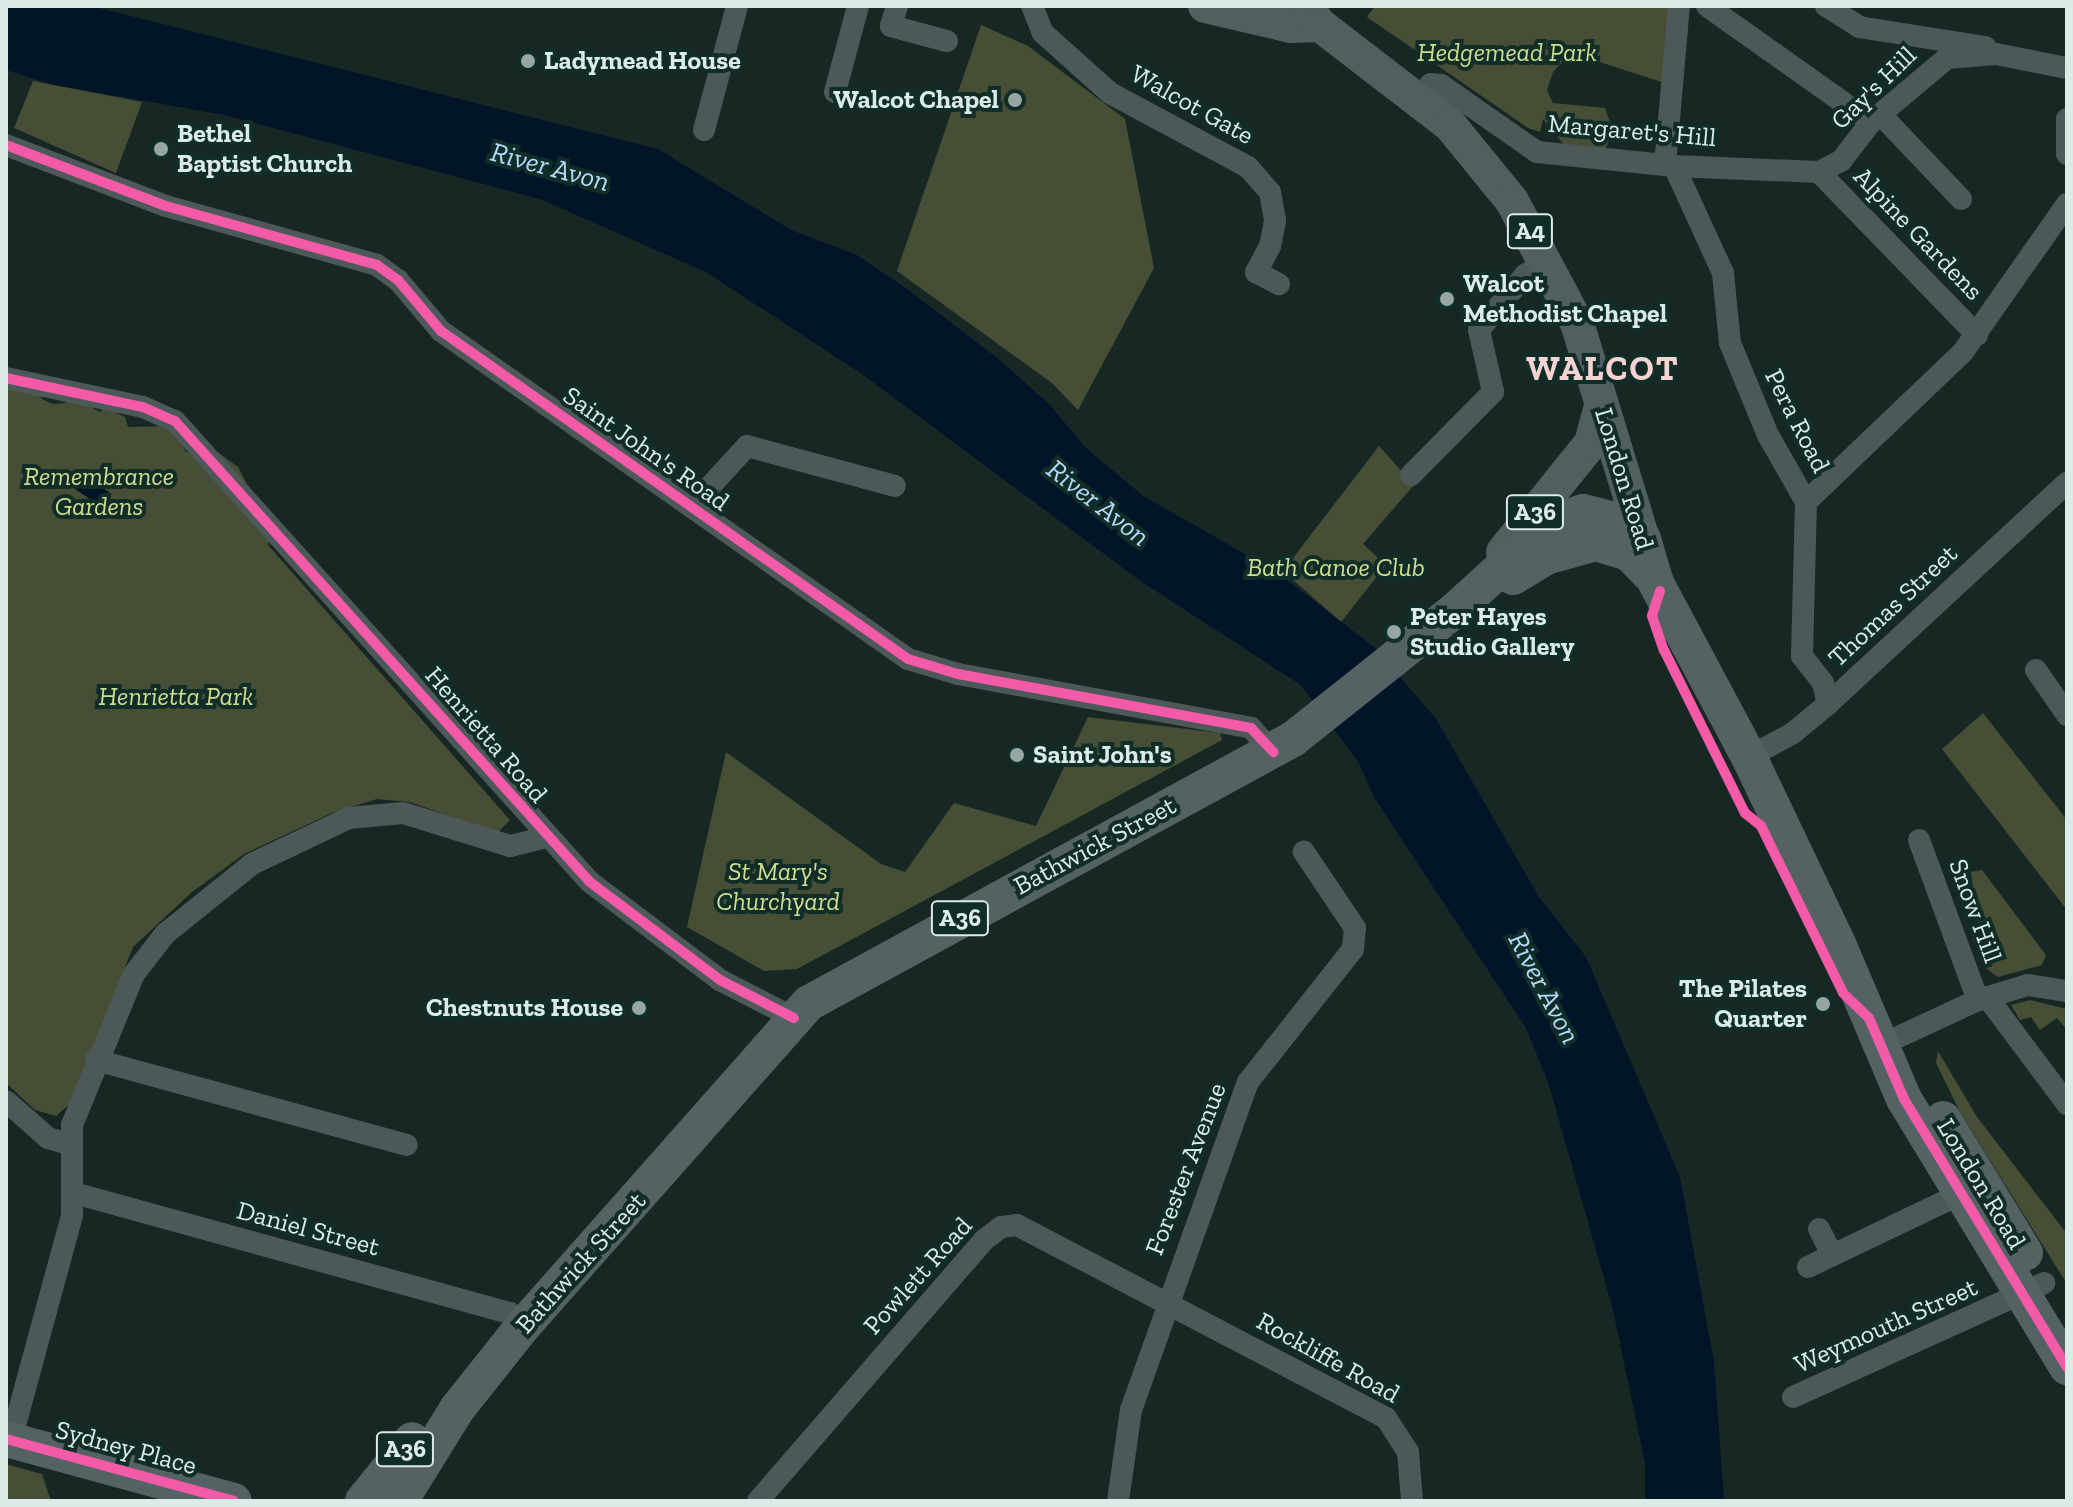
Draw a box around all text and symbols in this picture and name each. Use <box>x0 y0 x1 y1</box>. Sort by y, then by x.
park label: Hedgemead Park <box>1417 37 1597 69</box>
street label: Gay's Hill <box>1825 40 1923 136</box>
place label: Ladymead House <box>544 45 741 77</box>
marker: Ladymead House <box>519 52 537 70</box>
street label: Walcot Gate <box>1125 58 1259 152</box>
place label: Walcot Chapel <box>833 84 999 116</box>
marker: Walcot Chapel <box>1006 91 1024 109</box>
street label: Margaret's Hill <box>1547 108 1717 154</box>
place label: Bethel Baptist Church <box>177 118 352 180</box>
water label: River Avon <box>486 135 614 199</box>
marker: Bethel Baptist Church <box>152 140 170 158</box>
street label: Alpine Gardens <box>1847 161 1989 307</box>
road number: A4 <box>1506 211 1554 251</box>
place label: Walcot Methodist Chapel <box>1463 268 1667 330</box>
marker: Walcot Methodist Chapel <box>1438 290 1456 308</box>
district label: WALCOT <box>1526 349 1680 389</box>
street label: Pera Road <box>1758 364 1836 478</box>
street label: Saint John's Road <box>557 380 735 518</box>
street label: London Road <box>1588 404 1660 554</box>
water label: River Avon <box>1039 452 1157 554</box>
park label: Remembrance Gardens <box>24 461 174 522</box>
road number: A36 <box>1505 492 1565 532</box>
street label: Thomas Street <box>1822 538 1964 674</box>
park label: Bath Canoe Club <box>1247 552 1425 584</box>
place label: Peter Hayes Studio Gallery <box>1410 601 1575 662</box>
marker: Peter Hayes Studio Gallery <box>1385 623 1403 641</box>
street label: Henrietta Road <box>418 661 554 809</box>
park label: Henrietta Park <box>99 681 253 713</box>
place label: Saint John's <box>1033 739 1172 771</box>
marker: Saint John's <box>1008 746 1026 764</box>
street label: Bathwick Street <box>1009 790 1181 902</box>
street label: Snow Hill <box>1942 855 2008 967</box>
park label: St Mary's Churchyard <box>716 856 840 918</box>
road number: A36 <box>930 898 990 938</box>
water label: River Avon <box>1500 926 1588 1050</box>
place label: The Pilates Quarter <box>1679 973 1807 1034</box>
place label: Chestnuts House <box>426 992 623 1024</box>
marker: The Pilates Quarter <box>1814 995 1832 1013</box>
marker: Chestnuts House <box>630 999 648 1017</box>
street label: Forester Avenue <box>1139 1078 1233 1260</box>
street label: London Road <box>1930 1113 2032 1255</box>
street label: Bathwick Street <box>509 1186 653 1340</box>
street label: Daniel Street <box>233 1195 383 1263</box>
street label: Powlett Road <box>857 1211 979 1341</box>
street label: Weymouth Street <box>1790 1272 1982 1380</box>
street label: Rockliffe Road <box>1251 1306 1405 1410</box>
street label: Sydney Place <box>52 1414 200 1482</box>
road number: A36 <box>375 1429 435 1469</box>

